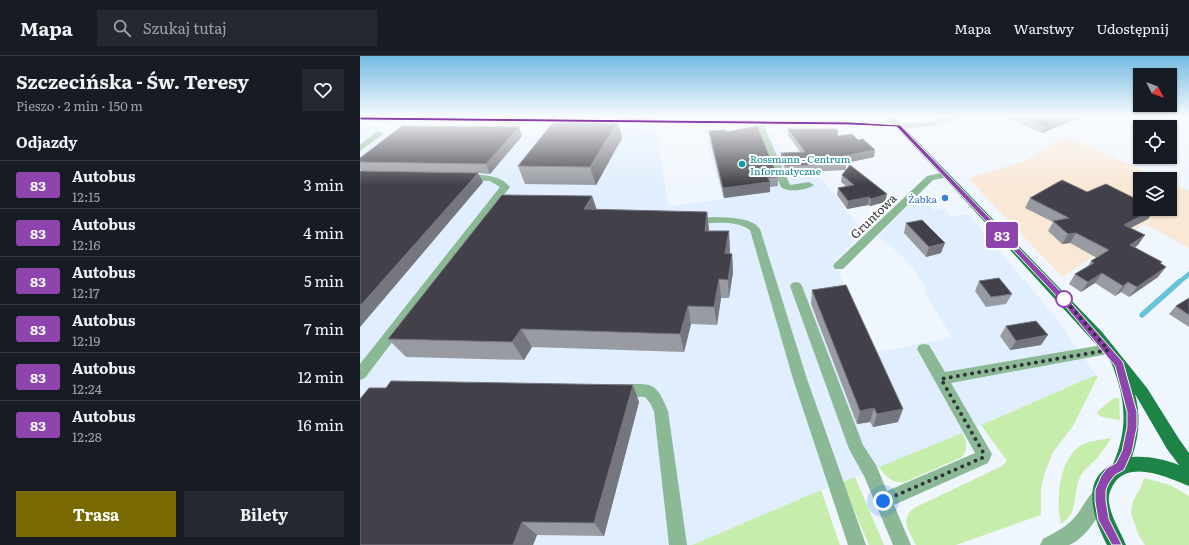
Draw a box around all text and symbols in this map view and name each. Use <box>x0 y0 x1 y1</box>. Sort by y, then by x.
search box <box>97 10 377 46</box>
text: Mapa <box>20 14 73 42</box>
text: Szukaj tutaj <box>143 16 227 39</box>
icon: search <box>111 17 133 39</box>
text: Mapa <box>954 18 991 38</box>
text: Warstwy <box>1013 18 1074 38</box>
text: Udostępnij <box>1096 18 1169 38</box>
text: Szczecińska - Św. Teresy <box>16 67 249 95</box>
north arrow <box>1133 68 1177 112</box>
map controls <box>1133 68 1177 216</box>
button: heart <box>302 69 344 111</box>
text: Pieszo · 2 min · 150 m <box>16 96 143 115</box>
button: locate <box>1133 120 1177 164</box>
text: Odjazdy <box>16 130 77 153</box>
place label: Rossmann - Centrum Informatyczne <box>750 151 851 178</box>
marker: Rossmann - Centrum Informatyczne <box>737 159 747 169</box>
text: Autobus <box>72 164 135 187</box>
button: layers <box>1133 172 1177 216</box>
text: 3 min <box>303 173 344 196</box>
text: 83 <box>30 175 46 195</box>
text: 12:15 <box>72 187 100 206</box>
street label: Gruntowa <box>846 189 901 243</box>
place label: Żabka <box>908 191 938 206</box>
marker: Żabka <box>940 193 950 203</box>
text: Autobus <box>72 212 135 235</box>
text: 4 min <box>303 221 344 244</box>
line badge: 83 <box>984 222 1020 248</box>
text: 83 <box>30 223 46 243</box>
text: 83 <box>994 225 1010 245</box>
text: 12:16 <box>72 235 100 254</box>
text: Autobus <box>72 260 135 283</box>
text: 5 min <box>304 269 344 292</box>
text: 83 <box>30 271 46 291</box>
text: 12:17 <box>72 283 100 302</box>
unlabelled marker <box>1055 290 1073 308</box>
text: Autobus <box>72 308 135 331</box>
text: 7 min <box>304 317 344 340</box>
text: 83 <box>30 319 46 339</box>
text: 12:19 <box>72 331 100 350</box>
text: Autobus <box>72 356 135 379</box>
text: 12 min <box>298 365 344 388</box>
text: 83 <box>30 367 46 387</box>
text: 12:24 <box>72 379 102 398</box>
text: Autobus <box>72 404 135 427</box>
text: 16 min <box>297 413 344 436</box>
text: 83 <box>30 415 46 435</box>
text: 12:28 <box>72 427 102 446</box>
button: Trasa <box>16 491 176 537</box>
button: Bilety <box>184 491 344 537</box>
your location <box>873 491 893 511</box>

